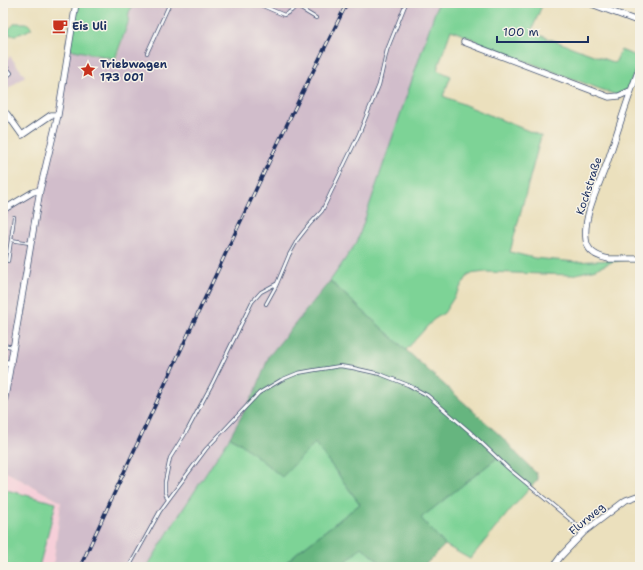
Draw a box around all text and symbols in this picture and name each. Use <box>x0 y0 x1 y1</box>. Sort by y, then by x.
cafe icon: Eis Uli <box>51 17 69 35</box>
scale bar <box>497 18 588 44</box>
place label: Eis Uli <box>72 19 107 34</box>
text: 100 m <box>503 24 539 40</box>
place label: Triebwagen 173 001 <box>100 57 168 85</box>
place icon: Triebwagen 173 001 <box>79 61 97 79</box>
street label: Kochstraße <box>573 155 605 217</box>
street label: Flurweg <box>566 499 608 538</box>

